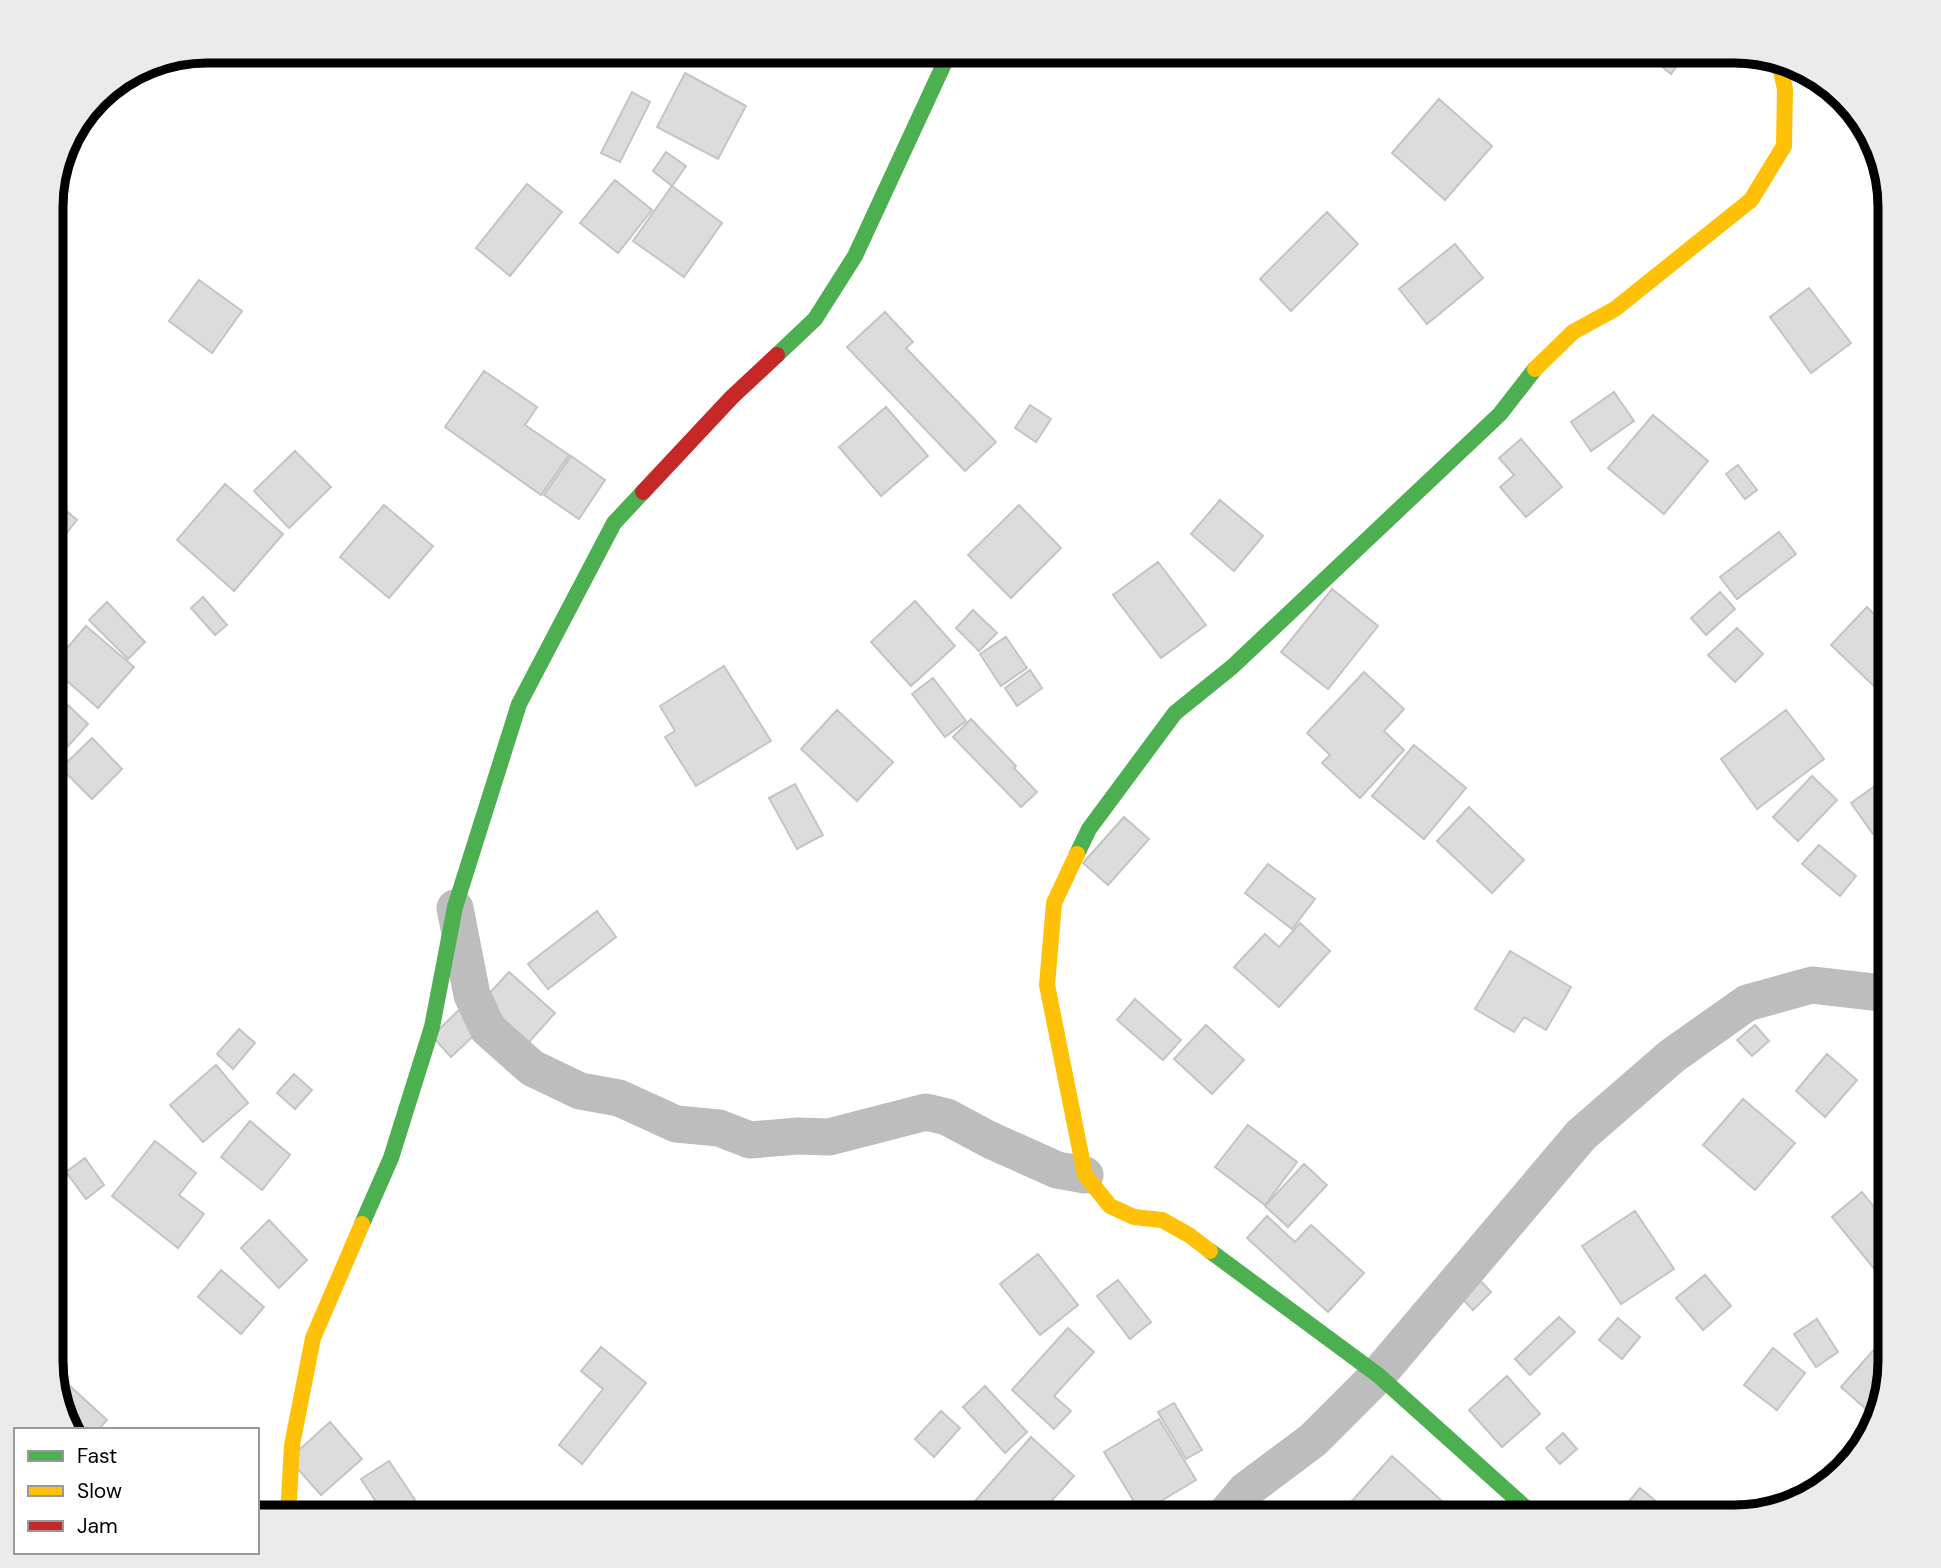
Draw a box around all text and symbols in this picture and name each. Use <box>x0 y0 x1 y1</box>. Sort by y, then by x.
legend <box>14 1428 259 1554</box>
text: Fast <box>77 1442 117 1470</box>
text: Slow <box>77 1477 122 1505</box>
text: Jam <box>77 1512 118 1540</box>

